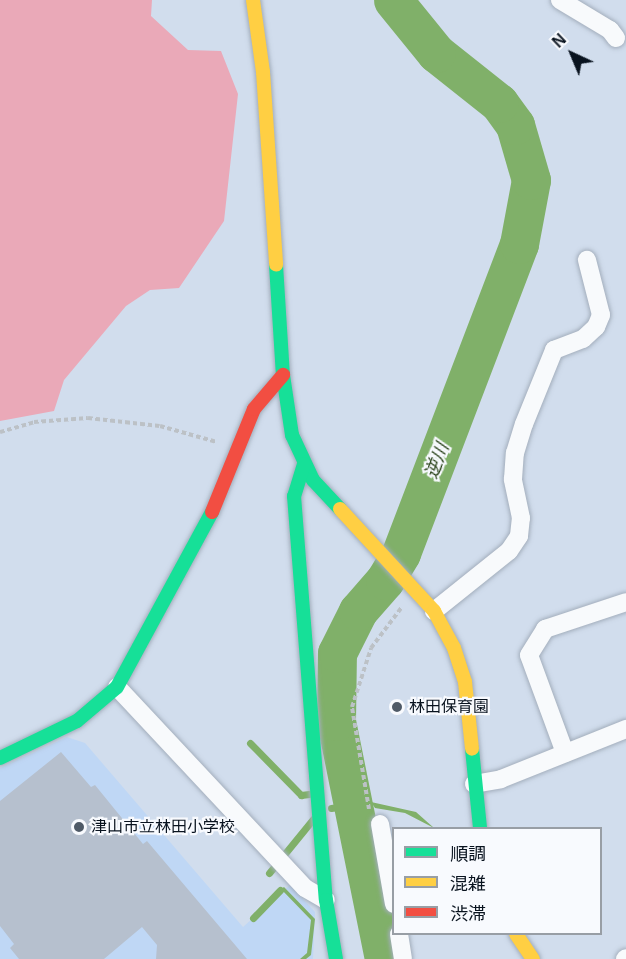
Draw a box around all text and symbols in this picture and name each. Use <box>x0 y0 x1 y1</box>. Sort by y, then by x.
north arrow <box>542 24 602 84</box>
text: N <box>549 31 569 51</box>
water label: 逆川 <box>420 440 454 482</box>
place label: 林田保育園 <box>409 697 489 717</box>
marker: 林田保育園 <box>390 700 404 714</box>
place label: 津山市立林田小学校 <box>91 817 235 837</box>
marker: 津山市立林田小学校 <box>72 820 86 834</box>
legend <box>392 827 602 935</box>
text: 順調 <box>450 844 486 864</box>
text: 混雑 <box>450 874 486 894</box>
text: 渋滞 <box>450 904 486 924</box>

